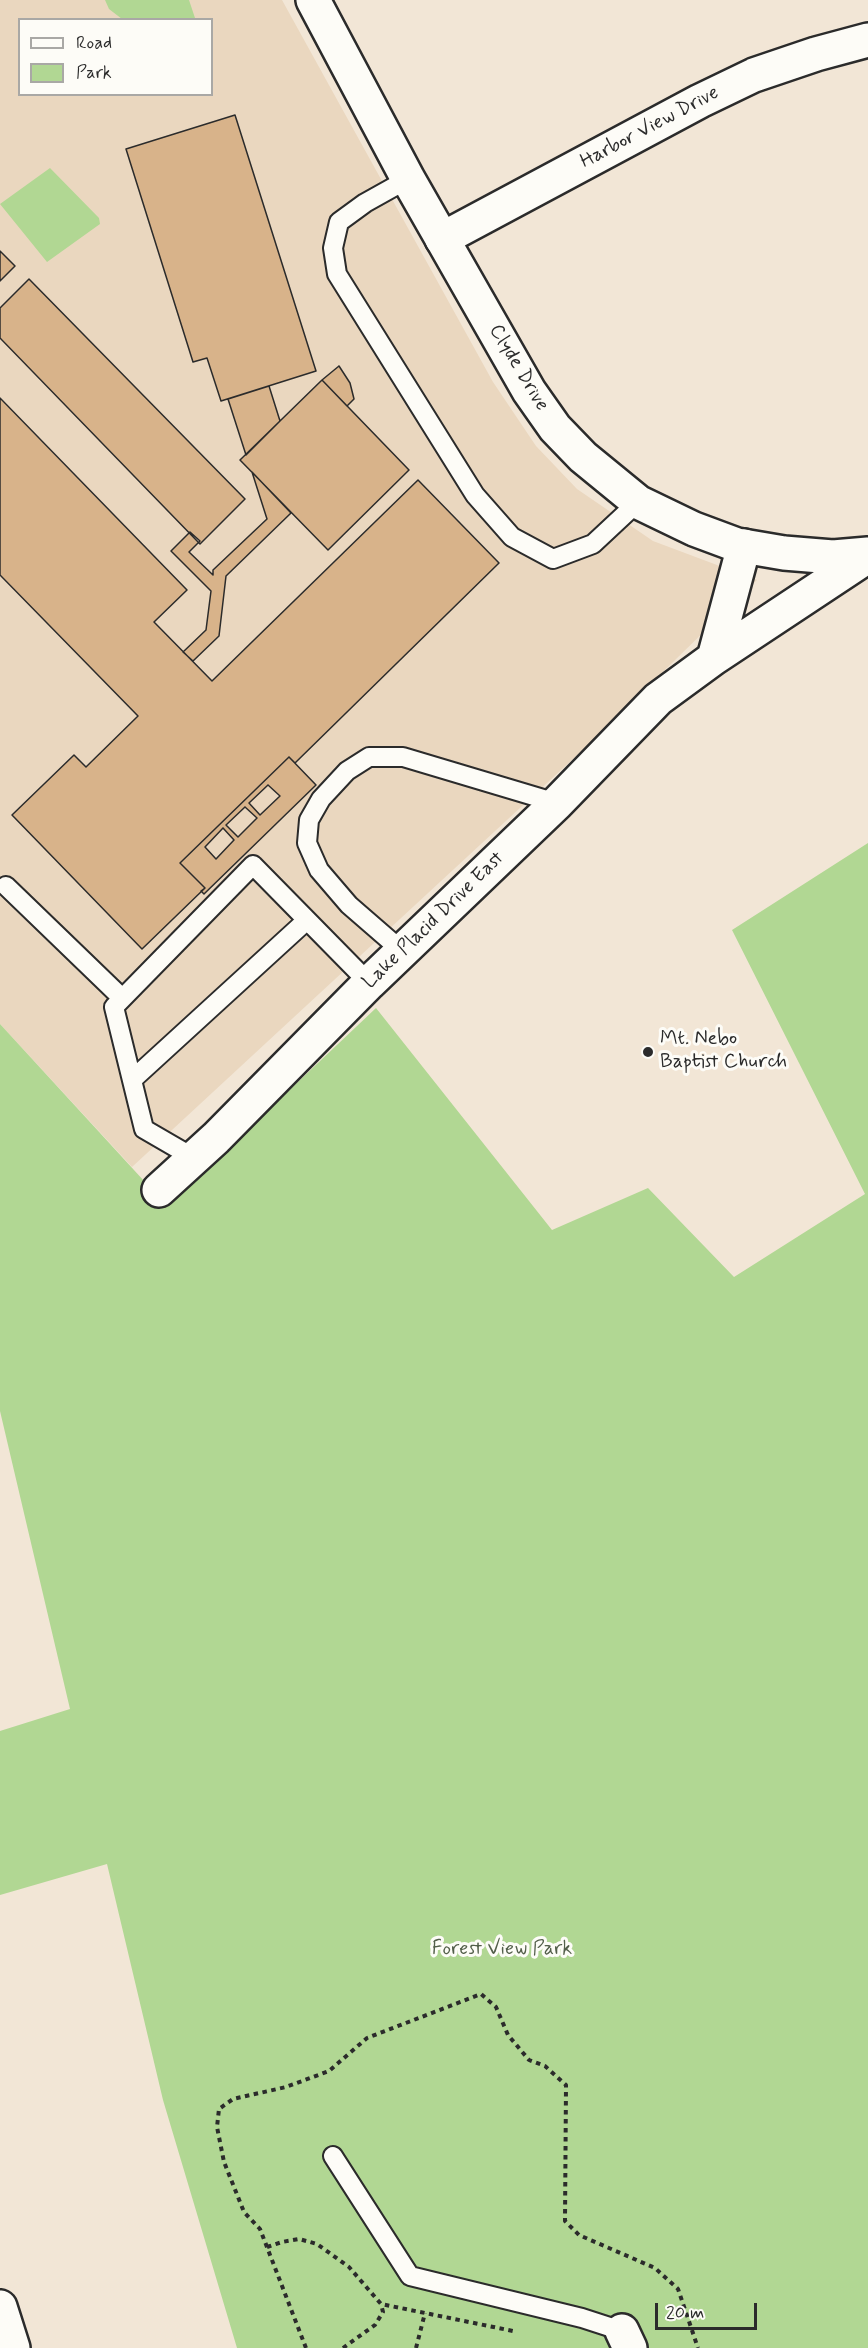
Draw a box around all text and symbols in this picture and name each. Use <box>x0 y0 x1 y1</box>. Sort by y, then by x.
legend <box>18 18 213 96</box>
text: Road <box>76 31 112 55</box>
text: Park <box>76 61 112 85</box>
street label: Harbor View Drive <box>577 81 723 175</box>
street label: Clyde Drive <box>483 320 553 416</box>
street label: Lake Placid Drive East <box>358 847 510 995</box>
place label: Mt. Nebo Baptist Church <box>660 1028 787 1075</box>
marker: Mt. Nebo Baptist Church <box>641 1045 655 1059</box>
park label: Forest View Park <box>432 1938 572 1962</box>
scale bar <box>658 2291 760 2329</box>
text: 20 m <box>666 2301 704 2325</box>

